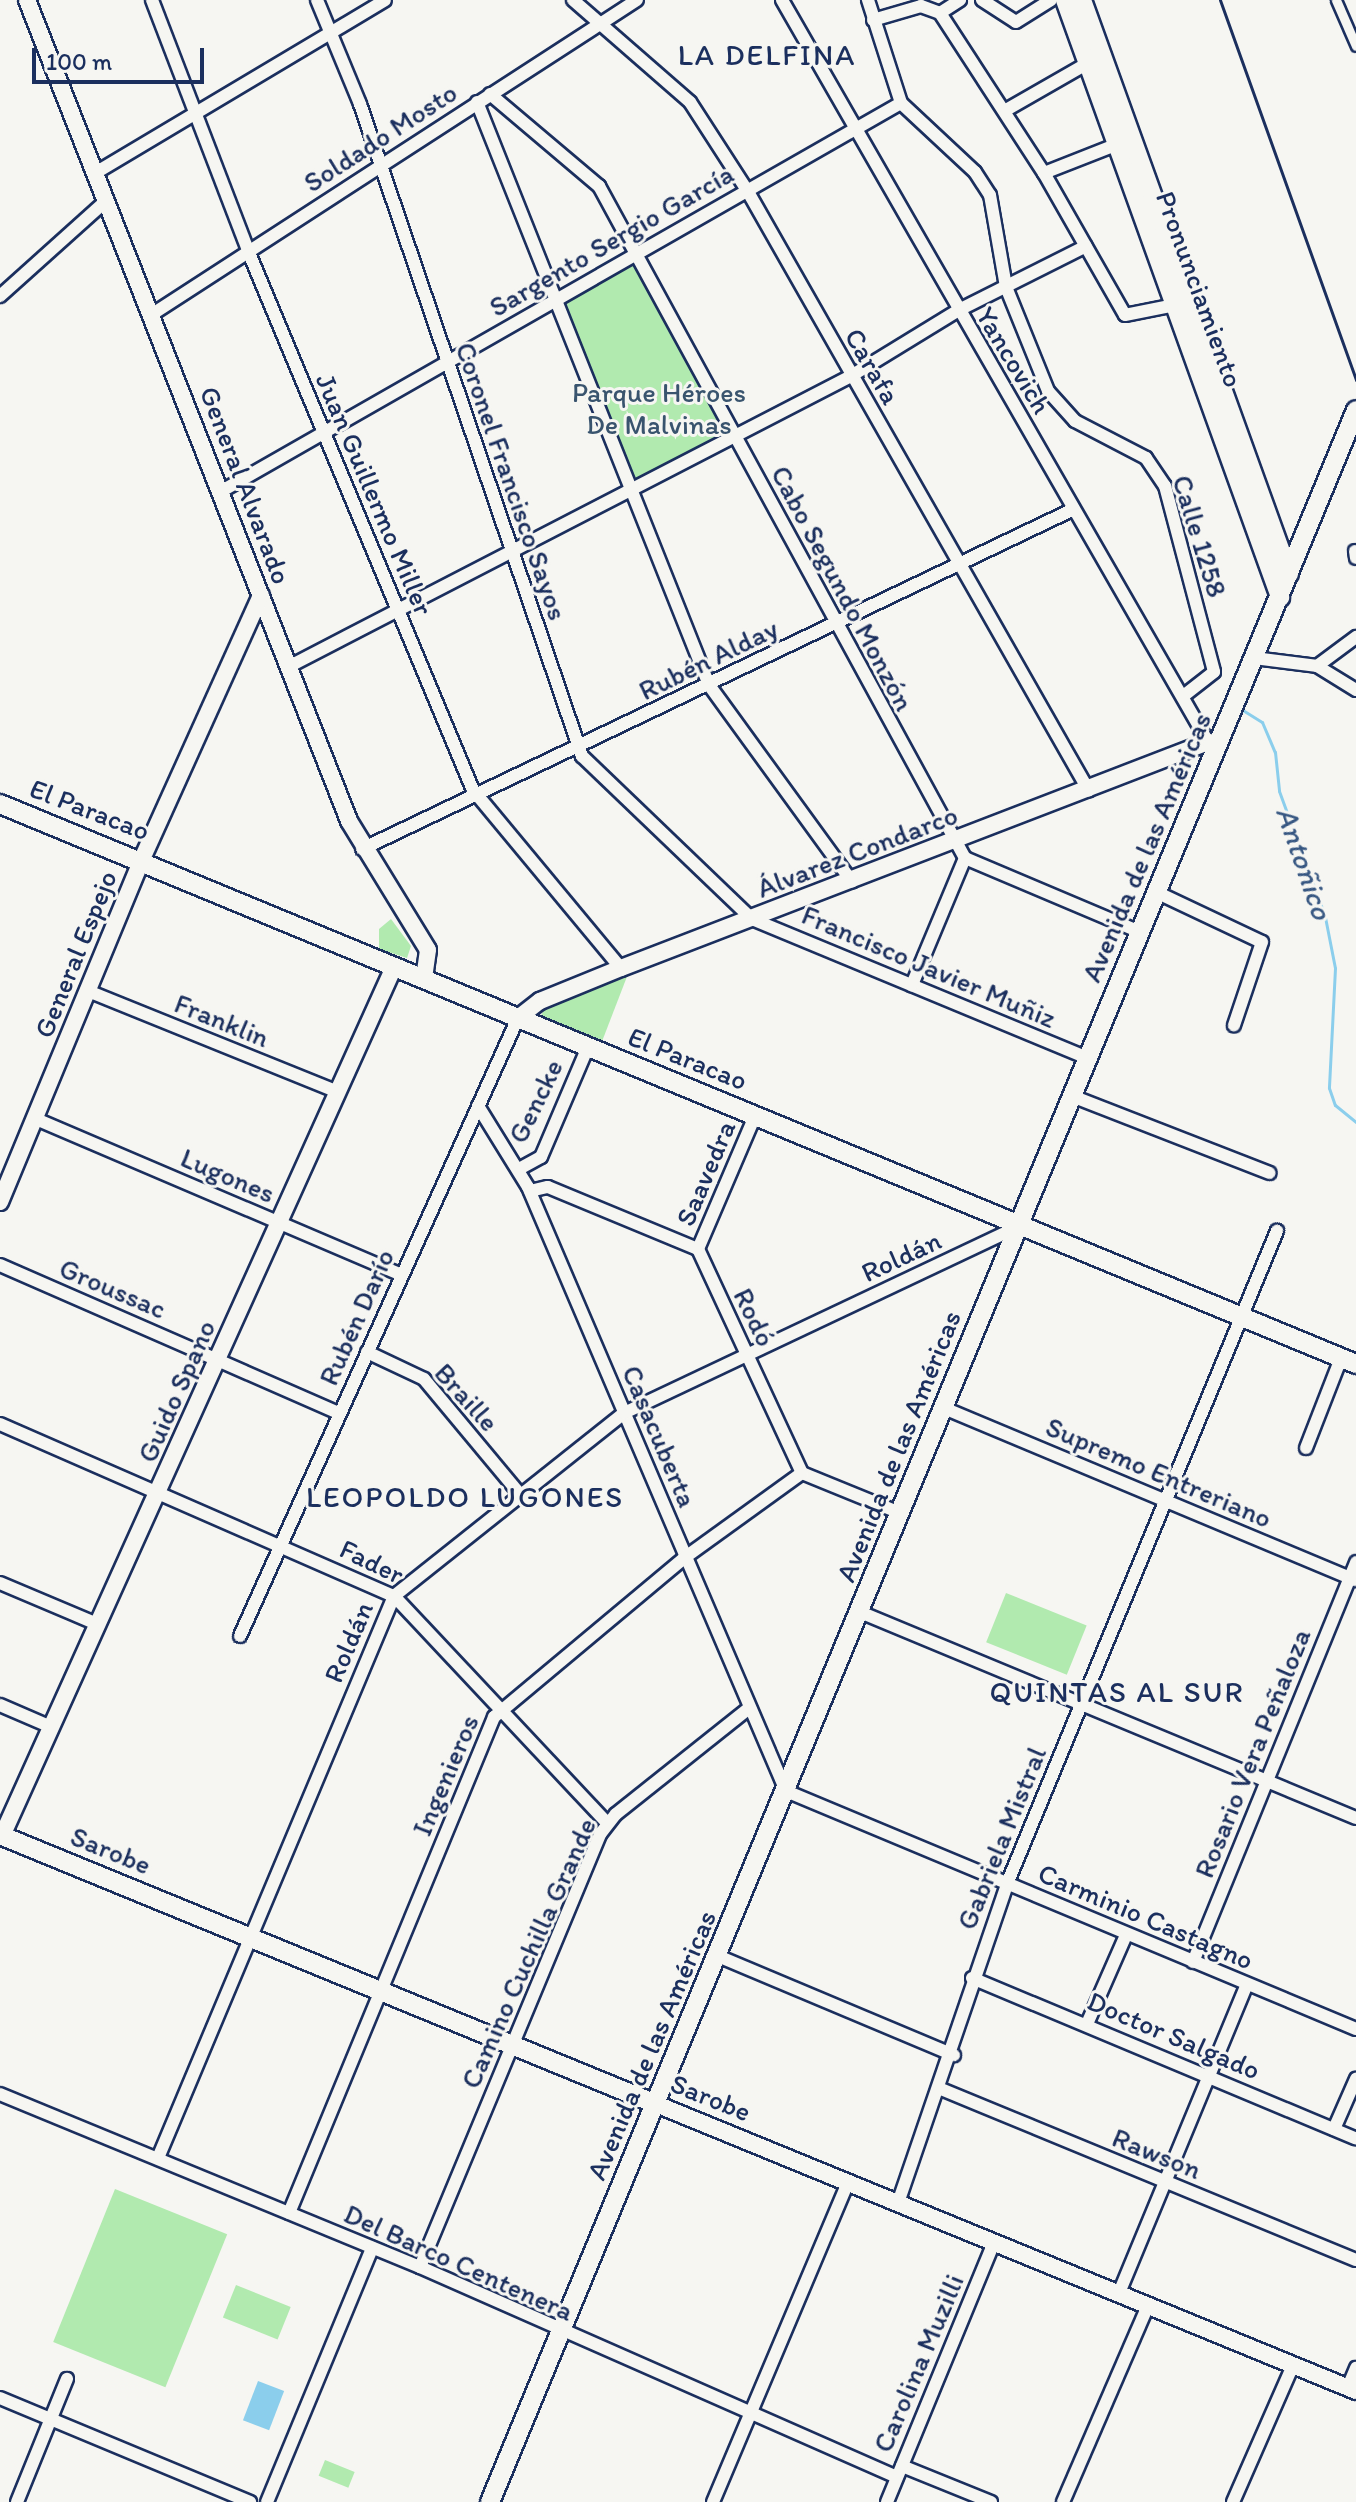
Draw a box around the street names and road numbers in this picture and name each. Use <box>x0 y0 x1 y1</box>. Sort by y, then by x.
street label: Soldado Mosto <box>297 75 463 199</box>
street label: Sargento Sergio García <box>483 156 739 324</box>
street label: Pronunciamiento <box>1149 186 1251 392</box>
street label: Yancovich <box>969 300 1059 420</box>
street label: Carafa <box>838 322 908 410</box>
street label: Coronel Francisco Sayos <box>449 338 575 624</box>
street label: Juan Guillermo Miller <box>309 367 441 621</box>
street label: General Alvarado <box>193 381 299 589</box>
street label: Cabo Segundo Monzón <box>764 460 922 716</box>
street label: Calle 1258 <box>1166 471 1234 601</box>
street label: Rubén Alday <box>633 611 783 707</box>
street label: Avenida de las Américas <box>1074 707 1218 987</box>
street label: El Paracao <box>25 771 155 847</box>
street label: Álvarez Condarco <box>752 797 962 905</box>
street label: General Espejo <box>26 866 124 1042</box>
street label: Francisco Javier Muñiz <box>797 897 1061 1035</box>
street label: Franklin <box>170 986 274 1054</box>
street label: El Paracao <box>623 1019 753 1097</box>
street label: Gencke <box>500 1054 570 1148</box>
street label: Saavedra <box>668 1115 742 1231</box>
street label: Lugones <box>176 1140 280 1210</box>
street label: Roldán <box>856 1223 946 1289</box>
street label: Rubén Darío <box>311 1243 401 1391</box>
street label: Groussac <box>55 1251 171 1325</box>
street label: Rodó <box>727 1282 783 1352</box>
street label: Avenida de las Américas <box>828 1305 968 1587</box>
street label: Guido Spano <box>130 1315 222 1467</box>
street label: Braille <box>428 1356 506 1438</box>
street label: Casacuberta <box>615 1360 705 1512</box>
street label: Supremo Entreriano <box>1041 1409 1277 1535</box>
street label: Fader <box>334 1531 410 1591</box>
street label: Roldán <box>316 1597 380 1687</box>
street label: Rosario Vera Peñaloza <box>1187 1625 1317 1881</box>
street label: Ingenieros <box>404 1709 486 1841</box>
street label: Gabriela Mistral <box>949 1742 1053 1934</box>
street label: Camino Cuchilla Grande <box>453 1813 603 2093</box>
street label: Sarobe <box>66 1819 156 1881</box>
street label: Carminio Castagno <box>1033 1855 1259 1977</box>
street label: Avenida de las Américas <box>579 1905 723 2185</box>
street label: Doctor Salgado <box>1083 1984 1265 2086</box>
street label: Sarobe <box>666 2066 756 2128</box>
street label: Rawson <box>1108 2120 1206 2186</box>
street label: Del Barco Centenera <box>338 2196 580 2328</box>
street label: Carolina Muzilli <box>865 2269 971 2457</box>

